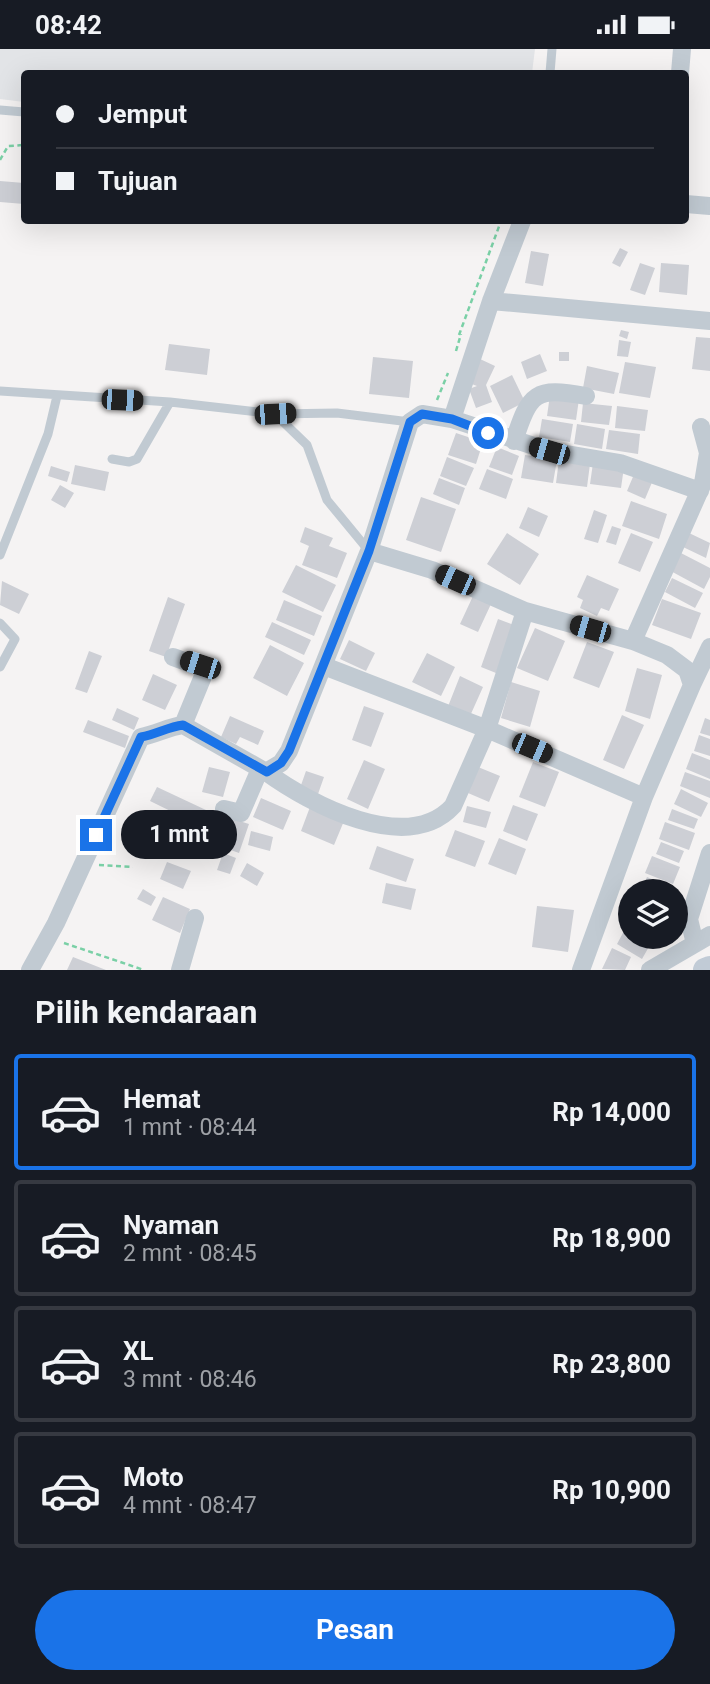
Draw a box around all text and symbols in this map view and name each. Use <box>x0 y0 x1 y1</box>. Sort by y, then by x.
text: 08:42 <box>35 10 102 40</box>
text: Jemput <box>98 99 187 129</box>
text: Tujuan <box>98 166 178 196</box>
car <box>101 389 144 411</box>
car <box>254 402 297 426</box>
route start <box>472 417 504 449</box>
car <box>526 435 573 467</box>
car <box>432 562 479 598</box>
car <box>567 613 614 645</box>
car <box>177 649 224 681</box>
car <box>509 730 556 766</box>
callout: 1 mnt <box>120 811 236 859</box>
route end <box>80 819 112 851</box>
text: 1 mnt <box>149 821 209 848</box>
map controls <box>618 879 688 949</box>
button: layers <box>618 879 688 949</box>
text: Pilih kendaraan <box>35 993 257 1031</box>
icon: car <box>39 1081 102 1144</box>
text: Hemat <box>123 1084 201 1114</box>
text: Rp 14,000 <box>552 1097 671 1127</box>
text: 1 mnt · 08:44 <box>123 1114 257 1141</box>
icon: car <box>39 1207 102 1270</box>
text: Nyaman <box>123 1210 219 1240</box>
text: Rp 18,900 <box>552 1223 671 1253</box>
text: 2 mnt · 08:45 <box>123 1240 257 1267</box>
icon: car <box>39 1333 102 1396</box>
text: XL <box>123 1336 154 1366</box>
text: Rp 23,800 <box>552 1349 671 1379</box>
text: 3 mnt · 08:46 <box>123 1366 257 1393</box>
icon: car <box>39 1459 102 1522</box>
text: Moto <box>123 1462 184 1492</box>
text: Rp 10,900 <box>552 1475 671 1505</box>
text: 4 mnt · 08:47 <box>123 1492 257 1519</box>
button: Pesan <box>35 1590 675 1670</box>

